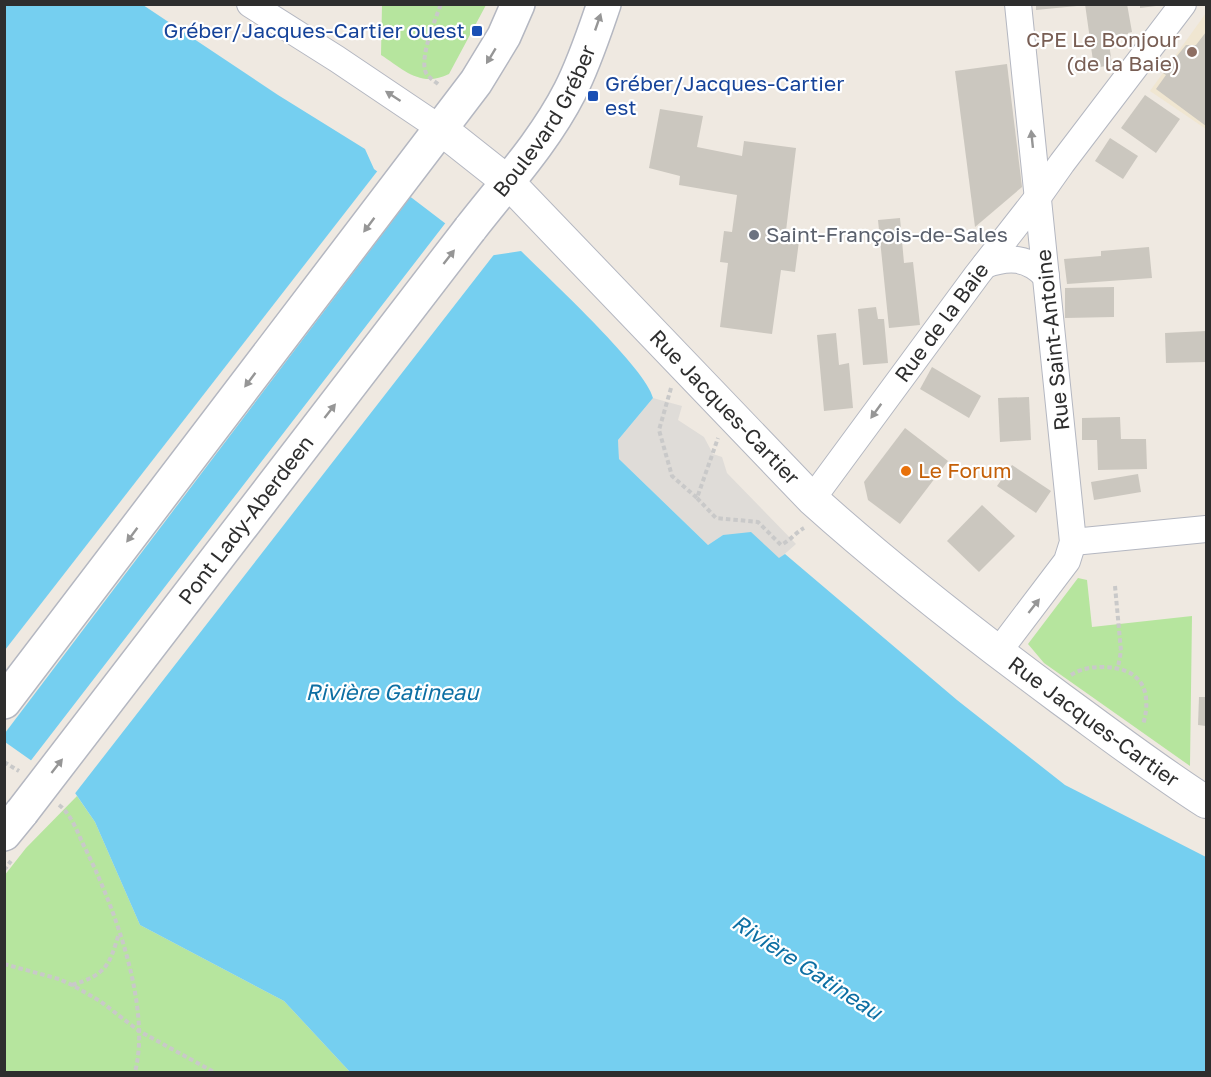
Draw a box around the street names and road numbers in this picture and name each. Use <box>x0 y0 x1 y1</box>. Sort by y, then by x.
street label: Boulevard Gréber <box>487 41 601 202</box>
street label: Rue Saint-Antoine <box>1030 248 1074 432</box>
street label: Rue de la Baie <box>888 257 994 387</box>
street label: Rue Jacques-Cartier <box>645 324 805 490</box>
street label: Pont Lady-Aberdeen <box>172 430 319 609</box>
street label: Rue Jacques-Cartier <box>1004 650 1184 792</box>

